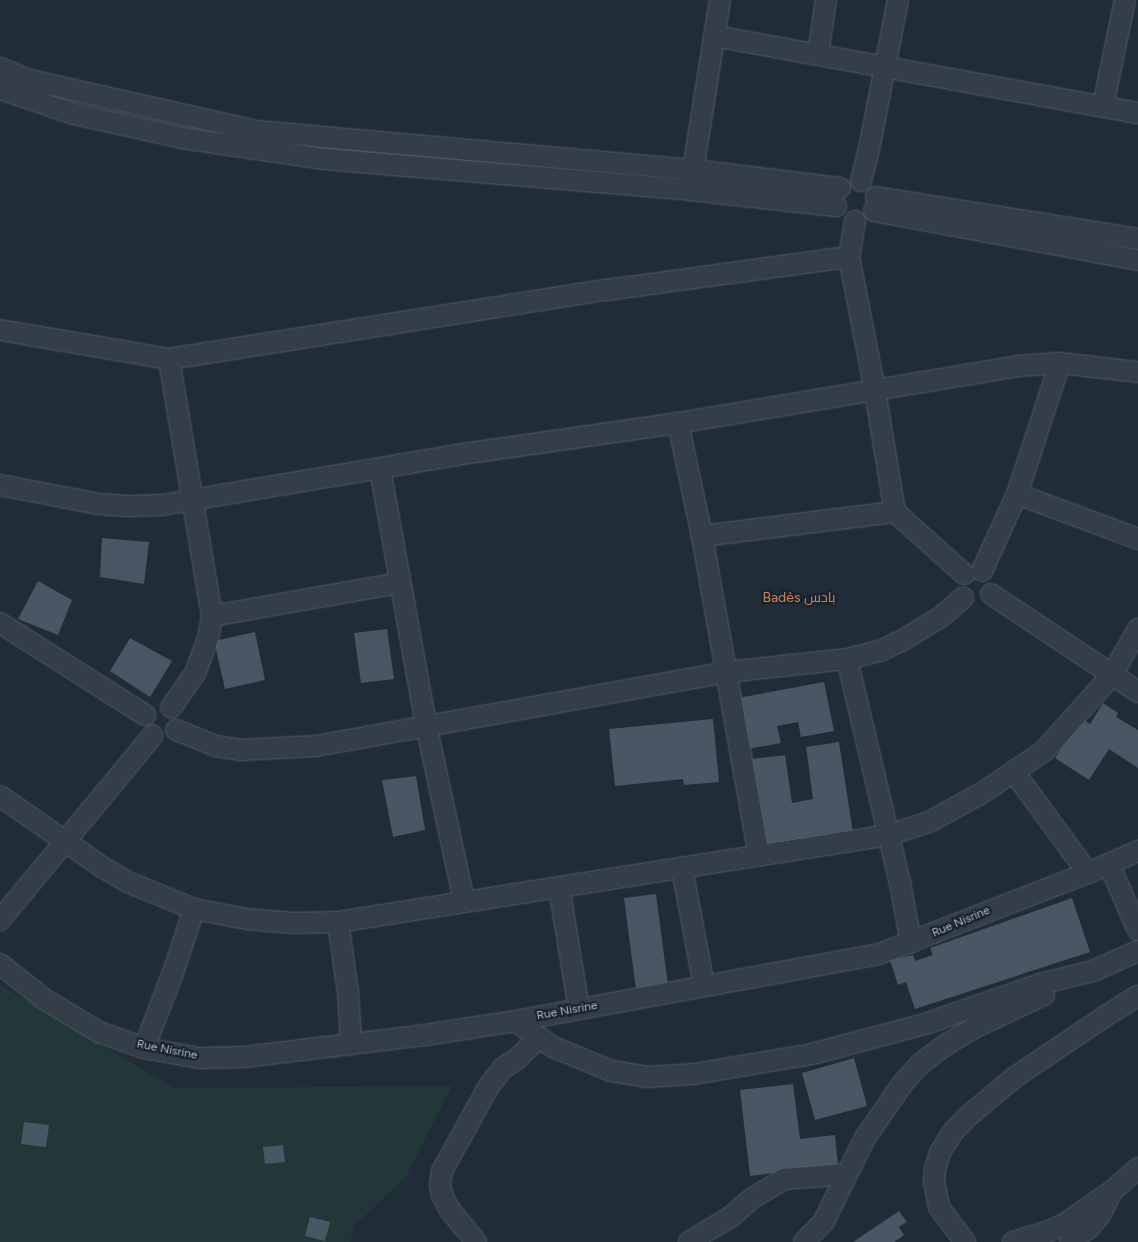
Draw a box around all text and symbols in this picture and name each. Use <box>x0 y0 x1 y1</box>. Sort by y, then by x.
district label: Badès بادس <box>762 590 836 606</box>
street label: Rue Nisrine <box>930 903 992 941</box>
street label: Rue Nisrine <box>535 999 599 1023</box>
street label: Rue Nisrine <box>135 1037 199 1063</box>

